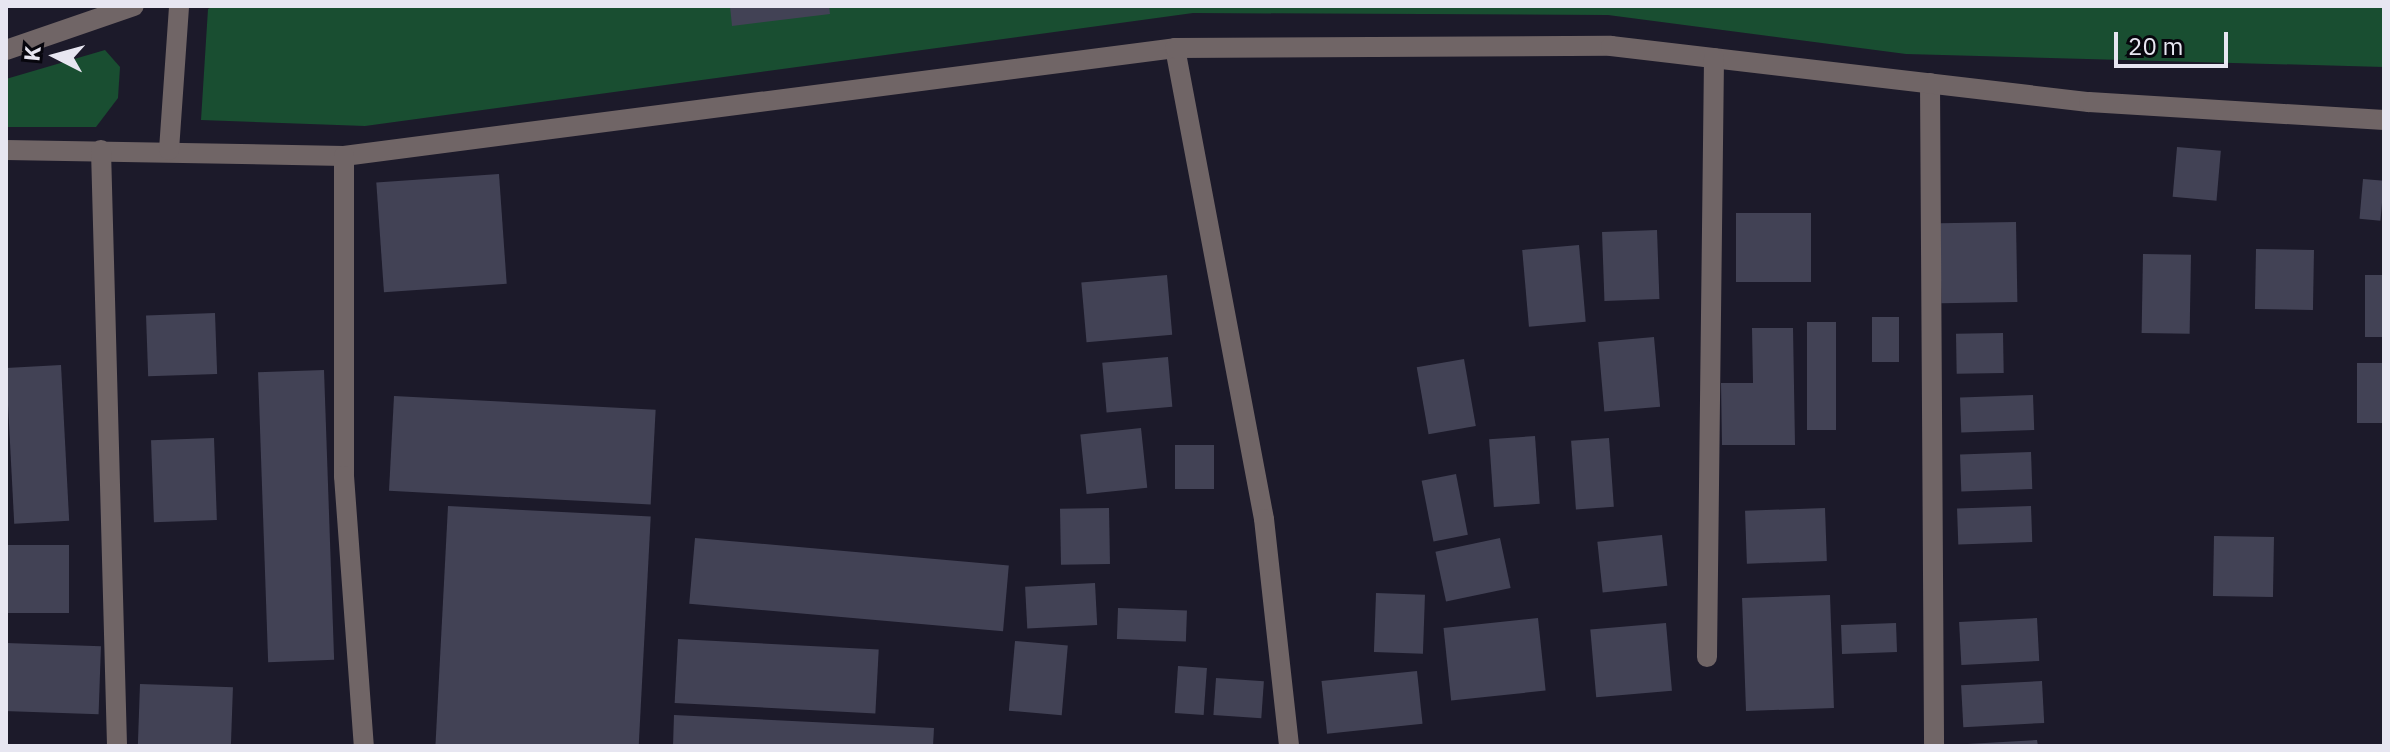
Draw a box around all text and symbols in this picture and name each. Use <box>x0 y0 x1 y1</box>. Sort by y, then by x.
north arrow <box>16 16 96 96</box>
scale bar <box>2118 16 2232 66</box>
text: 20 m <box>2128 30 2183 62</box>
text: K <box>16 44 47 63</box>

